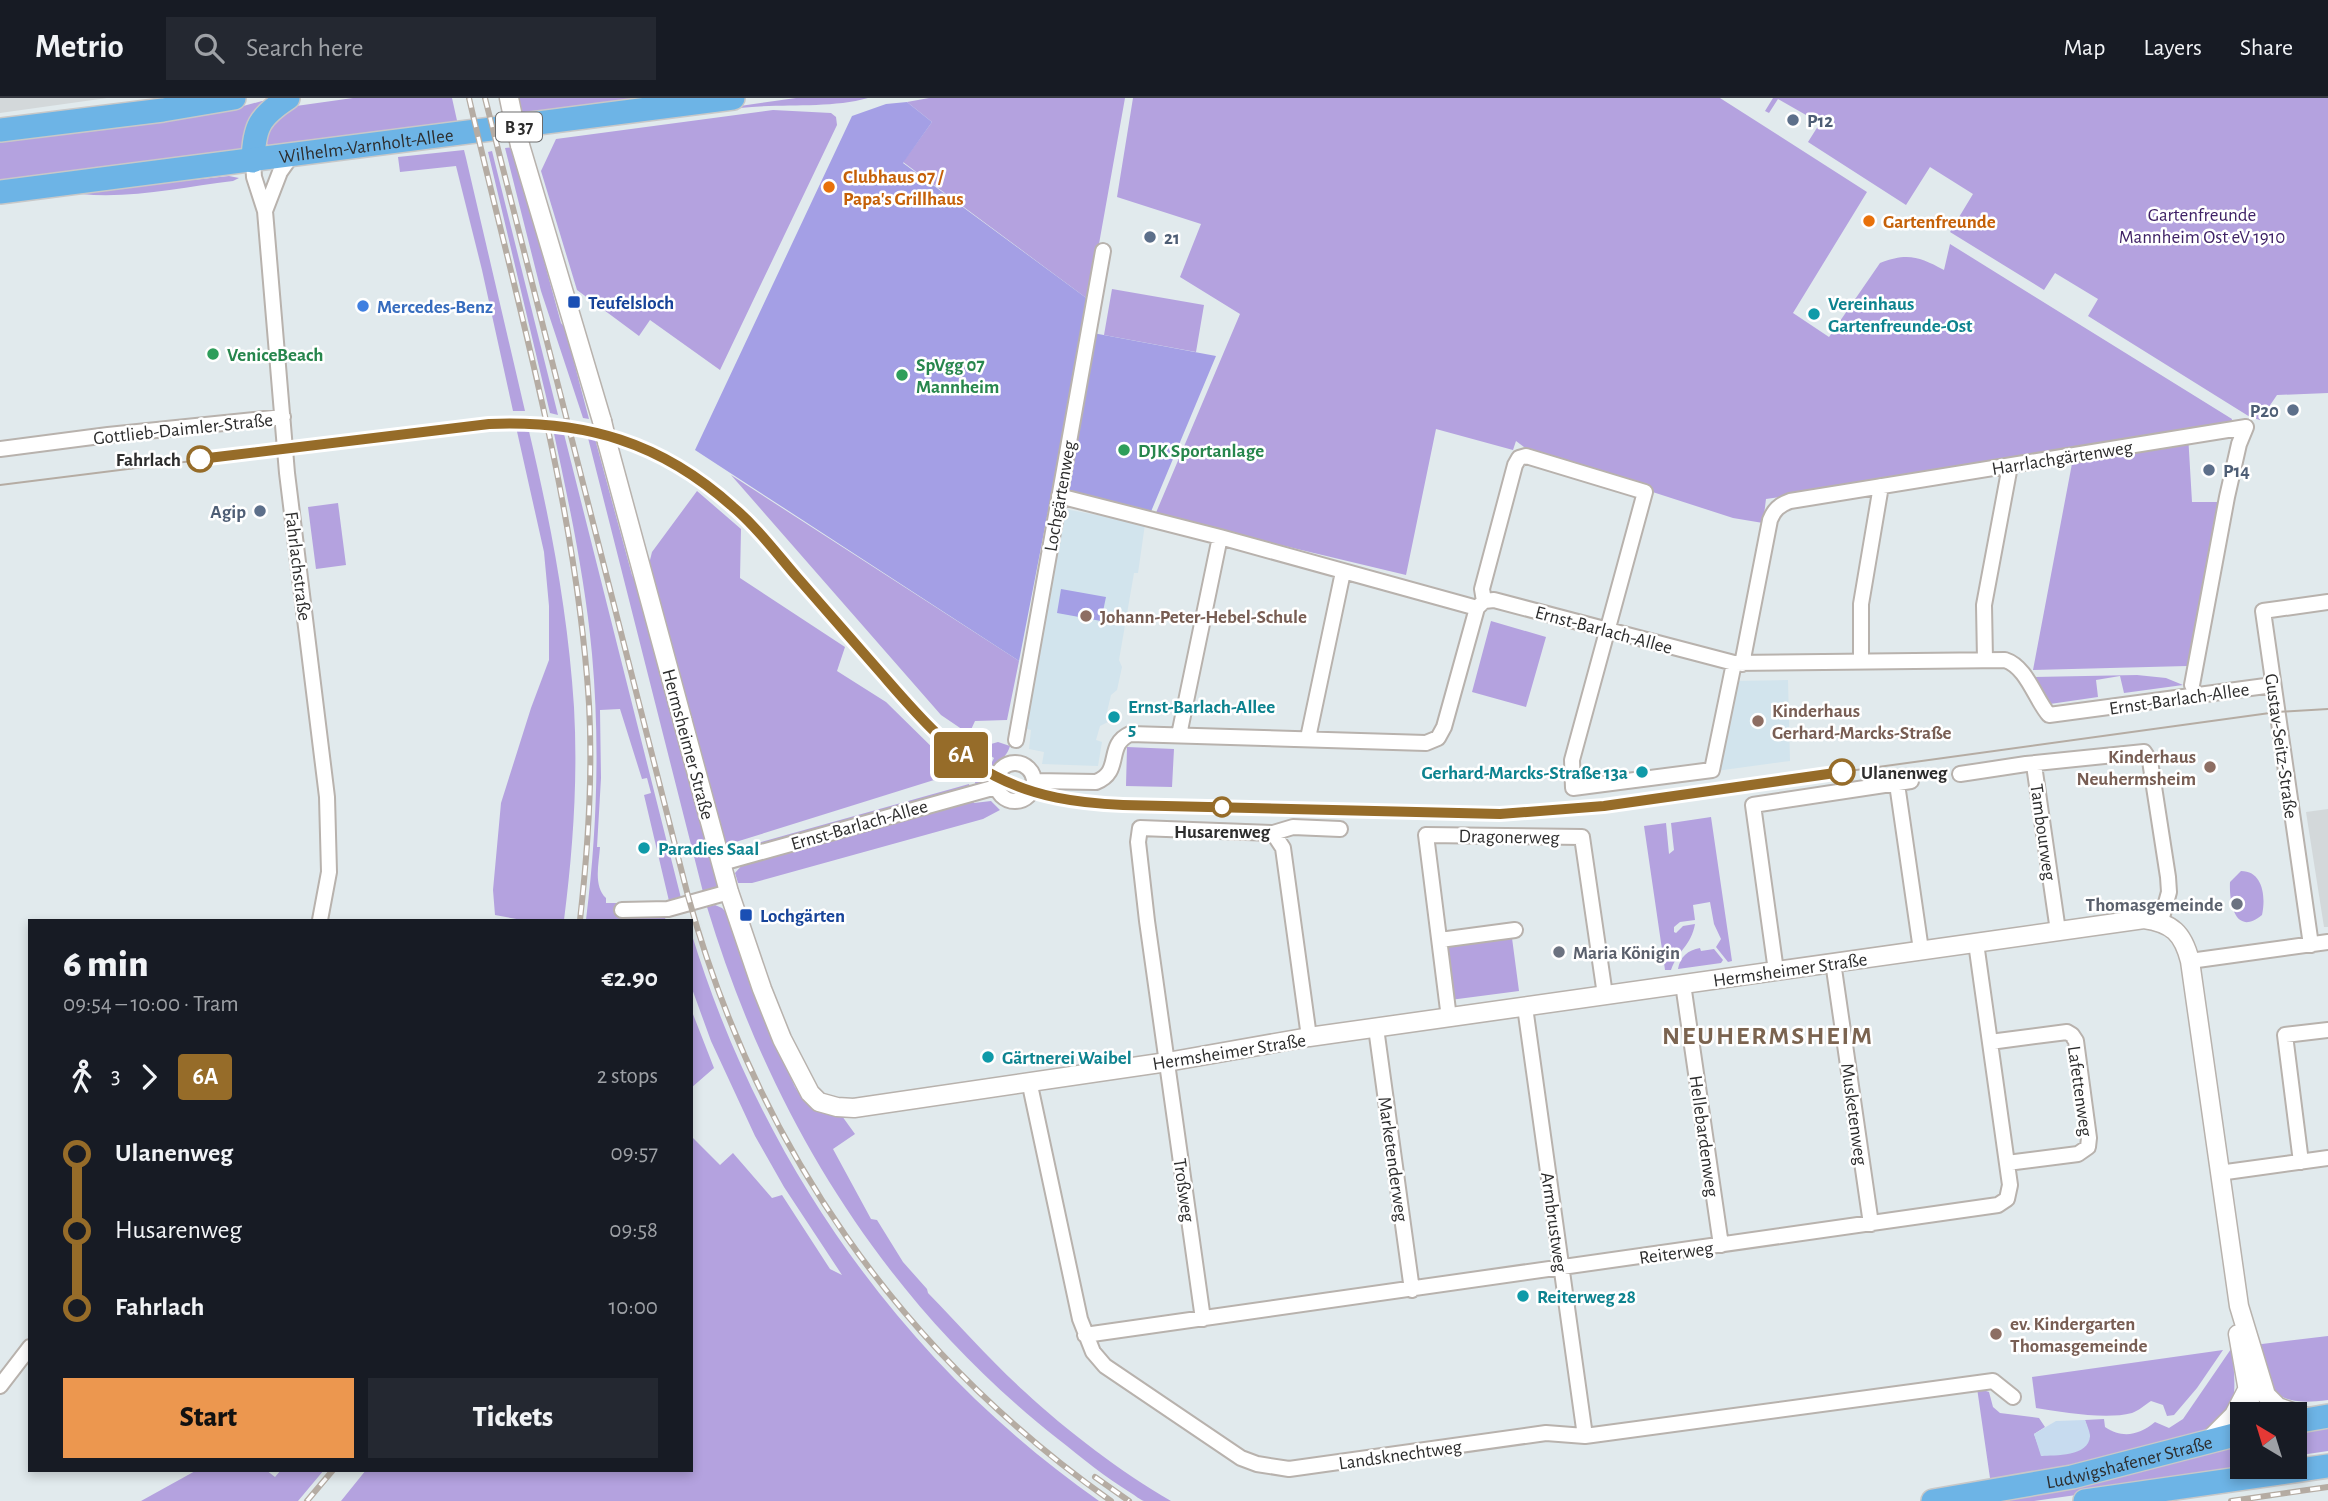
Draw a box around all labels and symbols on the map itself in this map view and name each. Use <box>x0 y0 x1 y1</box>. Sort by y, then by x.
marker: P12 <box>1785 112 1801 128</box>
place label: P12 <box>1807 112 1833 131</box>
road number: B 37 <box>496 113 542 142</box>
street label: Wilhelm-Varnholt-Allee <box>278 126 455 167</box>
place label: Clubhaus 07 / Papa's Grillhaus <box>843 168 964 209</box>
marker: Clubhaus 07 / Papa's Grillhaus <box>821 179 837 195</box>
park label: Gartenfreunde Mannheim Ost eV 1910 <box>2119 206 2285 247</box>
marker: Gartenfreunde <box>1861 213 1877 229</box>
place label: Gartenfreunde <box>1883 213 1996 232</box>
marker: 21 <box>1142 229 1158 245</box>
place label: 21 <box>1164 229 1180 248</box>
marker: Teufelsloch <box>566 294 582 310</box>
place label: Teufelsloch <box>588 294 674 313</box>
place label: Vereinhaus Gartenfreunde-Ost <box>1828 295 1973 336</box>
marker: Mercedes-Benz <box>355 298 371 314</box>
place label: Mercedes-Benz <box>377 298 493 317</box>
marker: Vereinhaus Gartenfreunde-Ost <box>1806 306 1822 322</box>
marker: VeniceBeach <box>205 346 221 362</box>
place label: VeniceBeach <box>227 346 323 365</box>
place label: SpVgg 07 Mannheim <box>916 356 999 397</box>
marker: SpVgg 07 Mannheim <box>894 367 910 383</box>
place label: P20 <box>2250 402 2279 421</box>
marker: P20 <box>2285 402 2301 418</box>
street label: Gottlieb-Daimler-Straße <box>93 411 274 448</box>
street label: Harrlachgärtenweg <box>1990 438 2135 479</box>
street label: Lochgärtenweg <box>1041 439 1080 553</box>
marker: DJK Sportanlage <box>1116 442 1132 458</box>
place label: DJK Sportanlage <box>1138 442 1264 461</box>
marker: Fahrlach <box>187 446 213 472</box>
place label: Fahrlach <box>116 451 181 470</box>
marker: P14 <box>2201 462 2217 478</box>
place label: P14 <box>2223 462 2250 481</box>
place label: Agip <box>210 503 246 522</box>
marker: Agip <box>252 503 268 519</box>
street label: Fahrlachstraße <box>281 510 314 622</box>
street label: Ernst-Barlach-Allee <box>1533 603 1674 658</box>
marker: Johann-Peter-Hebel-Schule <box>1078 608 1094 624</box>
place label: Johann-Peter-Hebel-Schule <box>1100 608 1307 627</box>
street label: Hermsheimer Straße <box>658 667 717 822</box>
street label: Gustav-Seitz-Straße <box>2261 672 2300 820</box>
street label: Ernst-Barlach-Allee <box>2108 680 2251 719</box>
place label: Ernst-Barlach-Allee 5 <box>1128 698 1275 739</box>
place label: Kinderhaus Gerhard-Marcks-Straße <box>1772 702 1952 743</box>
marker: Ernst-Barlach-Allee 5 <box>1106 709 1122 725</box>
marker: Kinderhaus Gerhard-Marcks-Straße <box>1750 713 1766 729</box>
line badge: 6A <box>930 732 992 778</box>
place label: Kinderhaus Neuhermsheim <box>2077 748 2196 789</box>
marker: Ulanenweg <box>1829 759 1855 785</box>
marker: Kinderhaus Neuhermsheim <box>2202 759 2218 775</box>
place label: Gerhard-Marcks-Straße 13a <box>1421 764 1628 783</box>
marker: Gerhard-Marcks-Straße 13a <box>1634 764 1650 780</box>
place label: Ulanenweg <box>1861 764 1948 783</box>
street label: Tambourweg <box>2026 783 2059 882</box>
street label: Ernst-Barlach-Allee <box>789 797 930 854</box>
marker: Husarenweg <box>1212 797 1232 817</box>
place label: Husarenweg <box>1174 823 1270 842</box>
street label: Dragonerweg <box>1458 827 1560 848</box>
marker: Paradies Saal <box>636 840 652 856</box>
place label: Paradies Saal <box>658 840 759 859</box>
place label: Thomasgemeinde <box>2086 896 2223 915</box>
marker: Thomasgemeinde <box>2229 896 2245 912</box>
marker: Lochgärten <box>738 907 754 923</box>
place label: Lochgärten <box>760 907 845 926</box>
marker: Maria Königin <box>1551 944 1567 960</box>
place label: Maria Königin <box>1573 944 1680 963</box>
street label: Hermsheimer Straße <box>1712 950 1868 991</box>
district label: NEUHERMSHEIM <box>1662 1023 1874 1049</box>
street label: Hermsheimer Straße <box>1151 1031 1307 1074</box>
street label: Lafettenweg <box>2064 1045 2095 1138</box>
marker: Gärtnerei Waibel <box>980 1049 996 1065</box>
place label: Gärtnerei Waibel <box>1002 1049 1132 1068</box>
street label: Musketenweg <box>1837 1062 1870 1167</box>
street label: Hellebardenweg <box>1686 1074 1722 1199</box>
street label: Marketenderweg <box>1374 1095 1411 1224</box>
street label: Troßweg <box>1170 1157 1197 1224</box>
street label: Armbrustweg <box>1537 1171 1570 1274</box>
street label: Reiterweg <box>1638 1239 1715 1268</box>
marker: Reiterweg 28 <box>1515 1288 1531 1304</box>
place label: Reiterweg 28 <box>1537 1288 1636 1307</box>
place label: ev. Kindergarten Thomasgemeinde <box>2010 1315 2147 1356</box>
marker: ev. Kindergarten Thomasgemeinde <box>1988 1326 2004 1342</box>
north arrow <box>2230 1402 2306 1479</box>
street label: Ludwigshafener Straße <box>2045 1433 2214 1492</box>
street label: Landsknechtweg <box>1337 1437 1464 1474</box>

